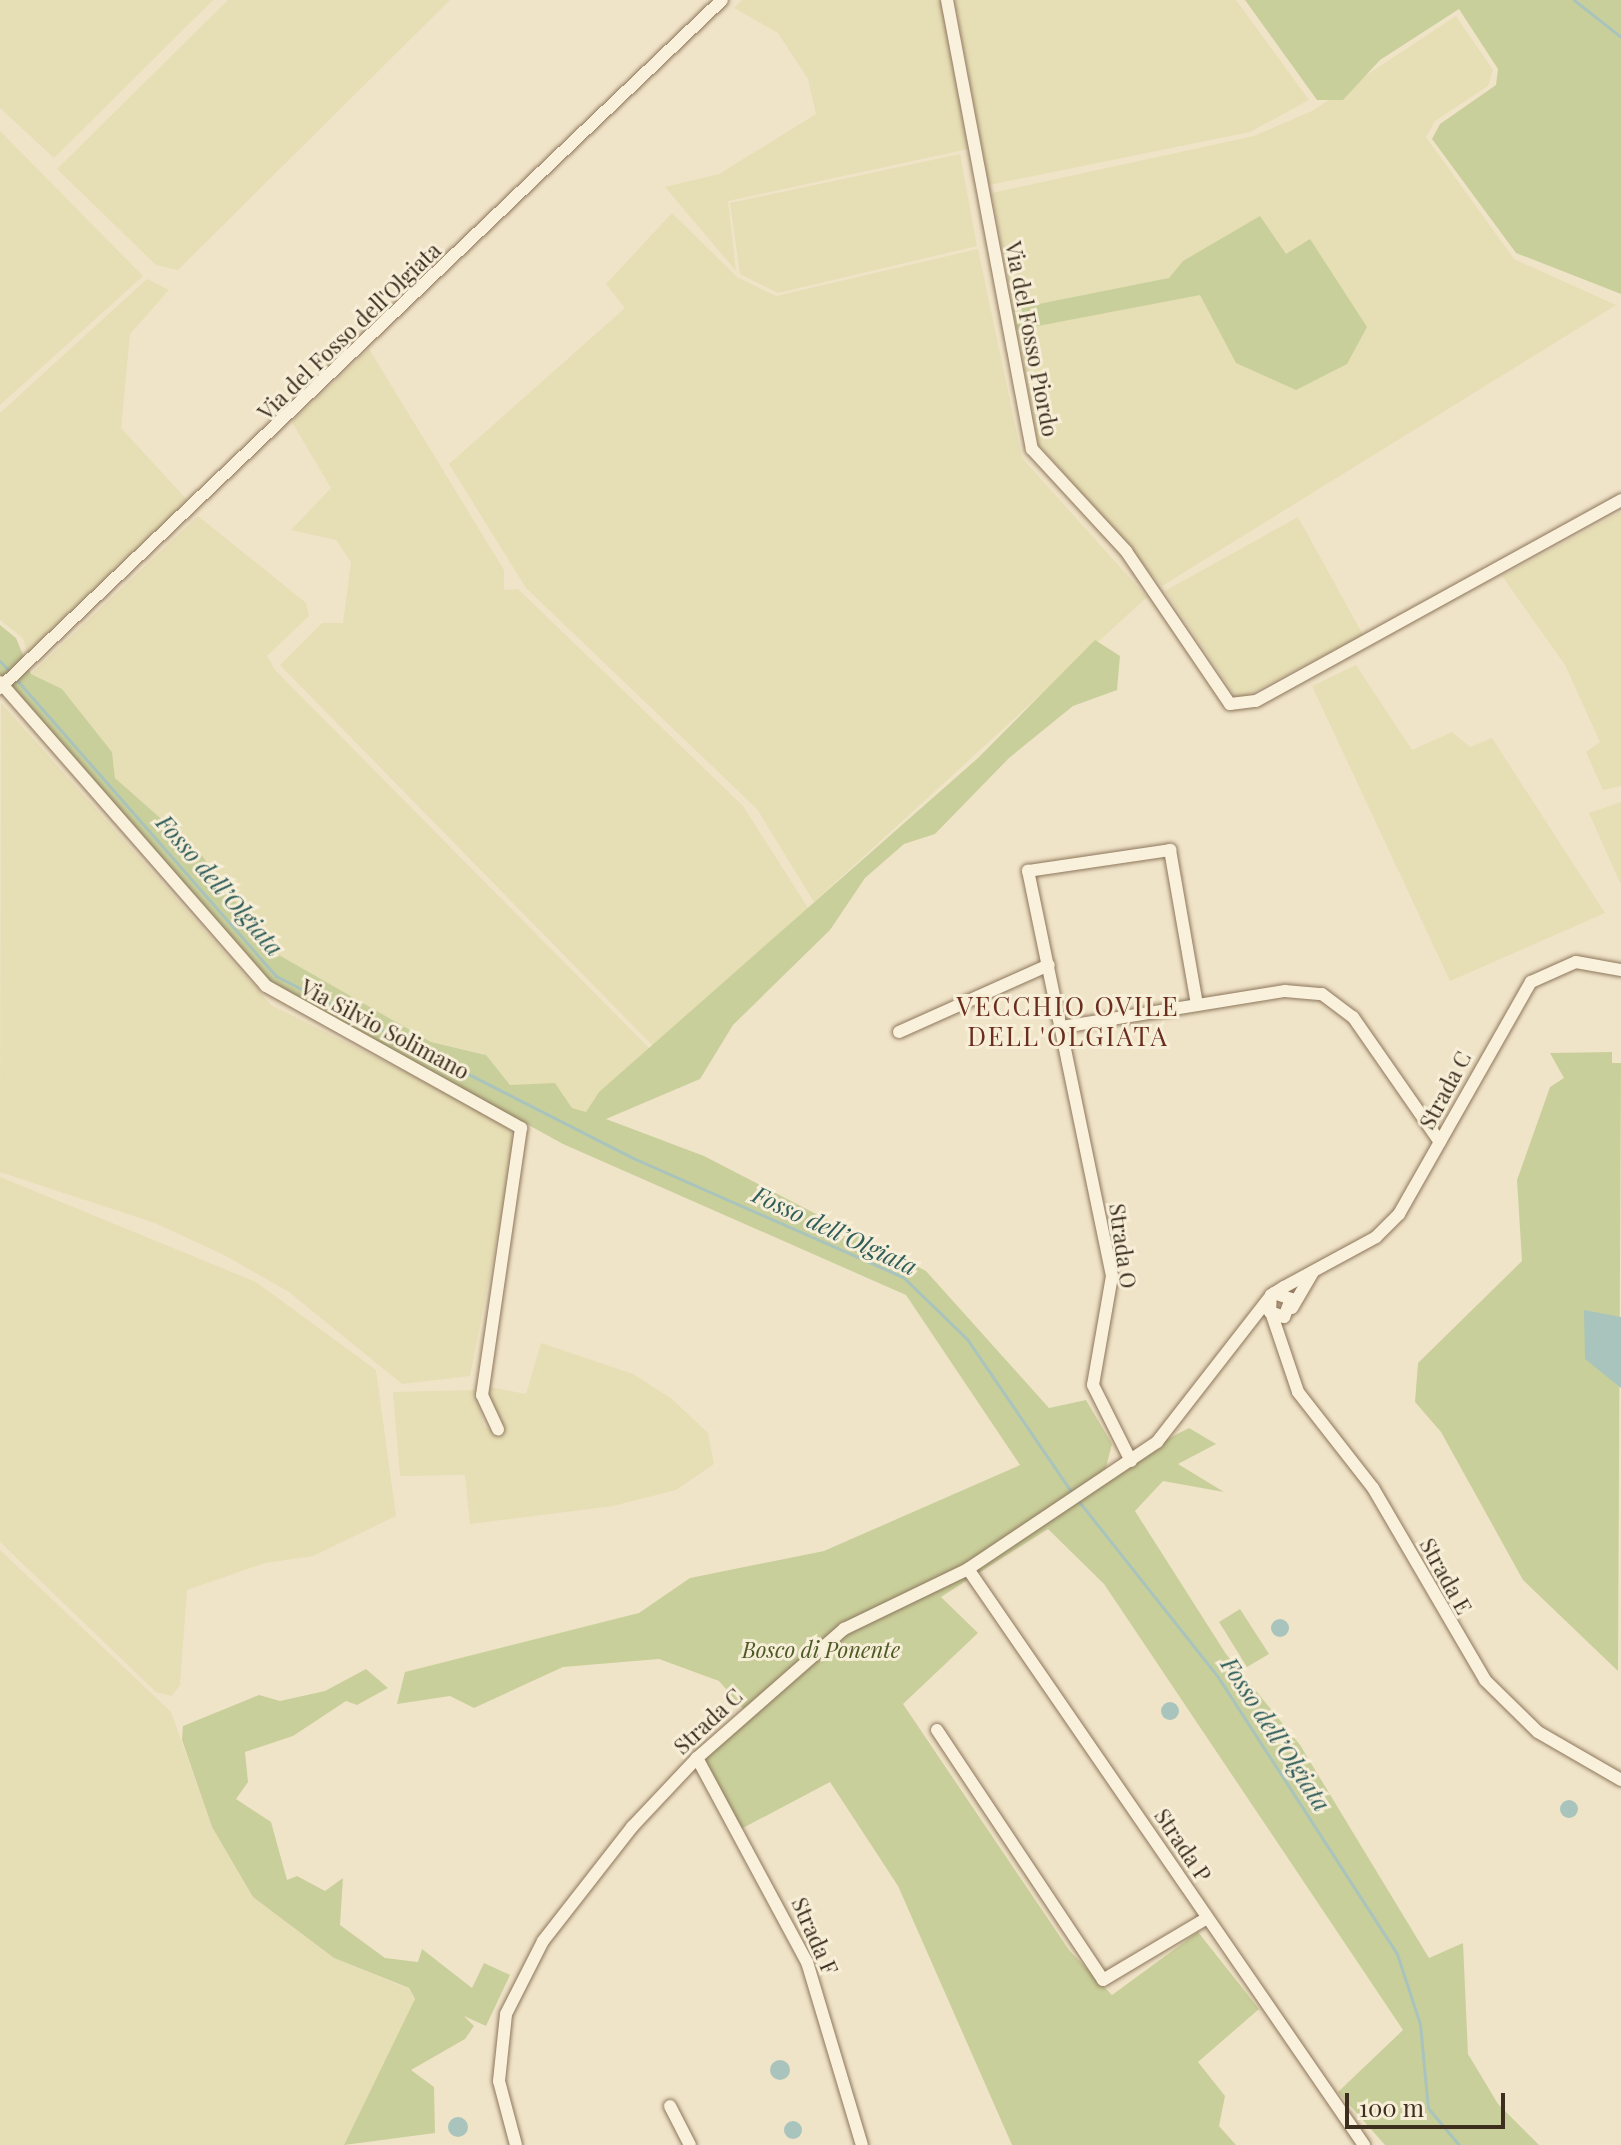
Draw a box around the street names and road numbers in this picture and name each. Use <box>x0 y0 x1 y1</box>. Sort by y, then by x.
street label: Via del Fosso dell'Olgiata <box>252 237 446 425</box>
street label: Via del Fosso Piordo <box>1000 239 1064 439</box>
street label: Via Silvio Solimano <box>296 973 474 1085</box>
street label: Strada C <box>1413 1046 1477 1134</box>
street label: Strada O <box>1104 1202 1142 1290</box>
street label: Strada E <box>1414 1533 1478 1619</box>
street label: Strada C <box>668 1682 748 1760</box>
street label: Strada P <box>1149 1803 1217 1887</box>
street label: Strada F <box>786 1893 844 1979</box>

